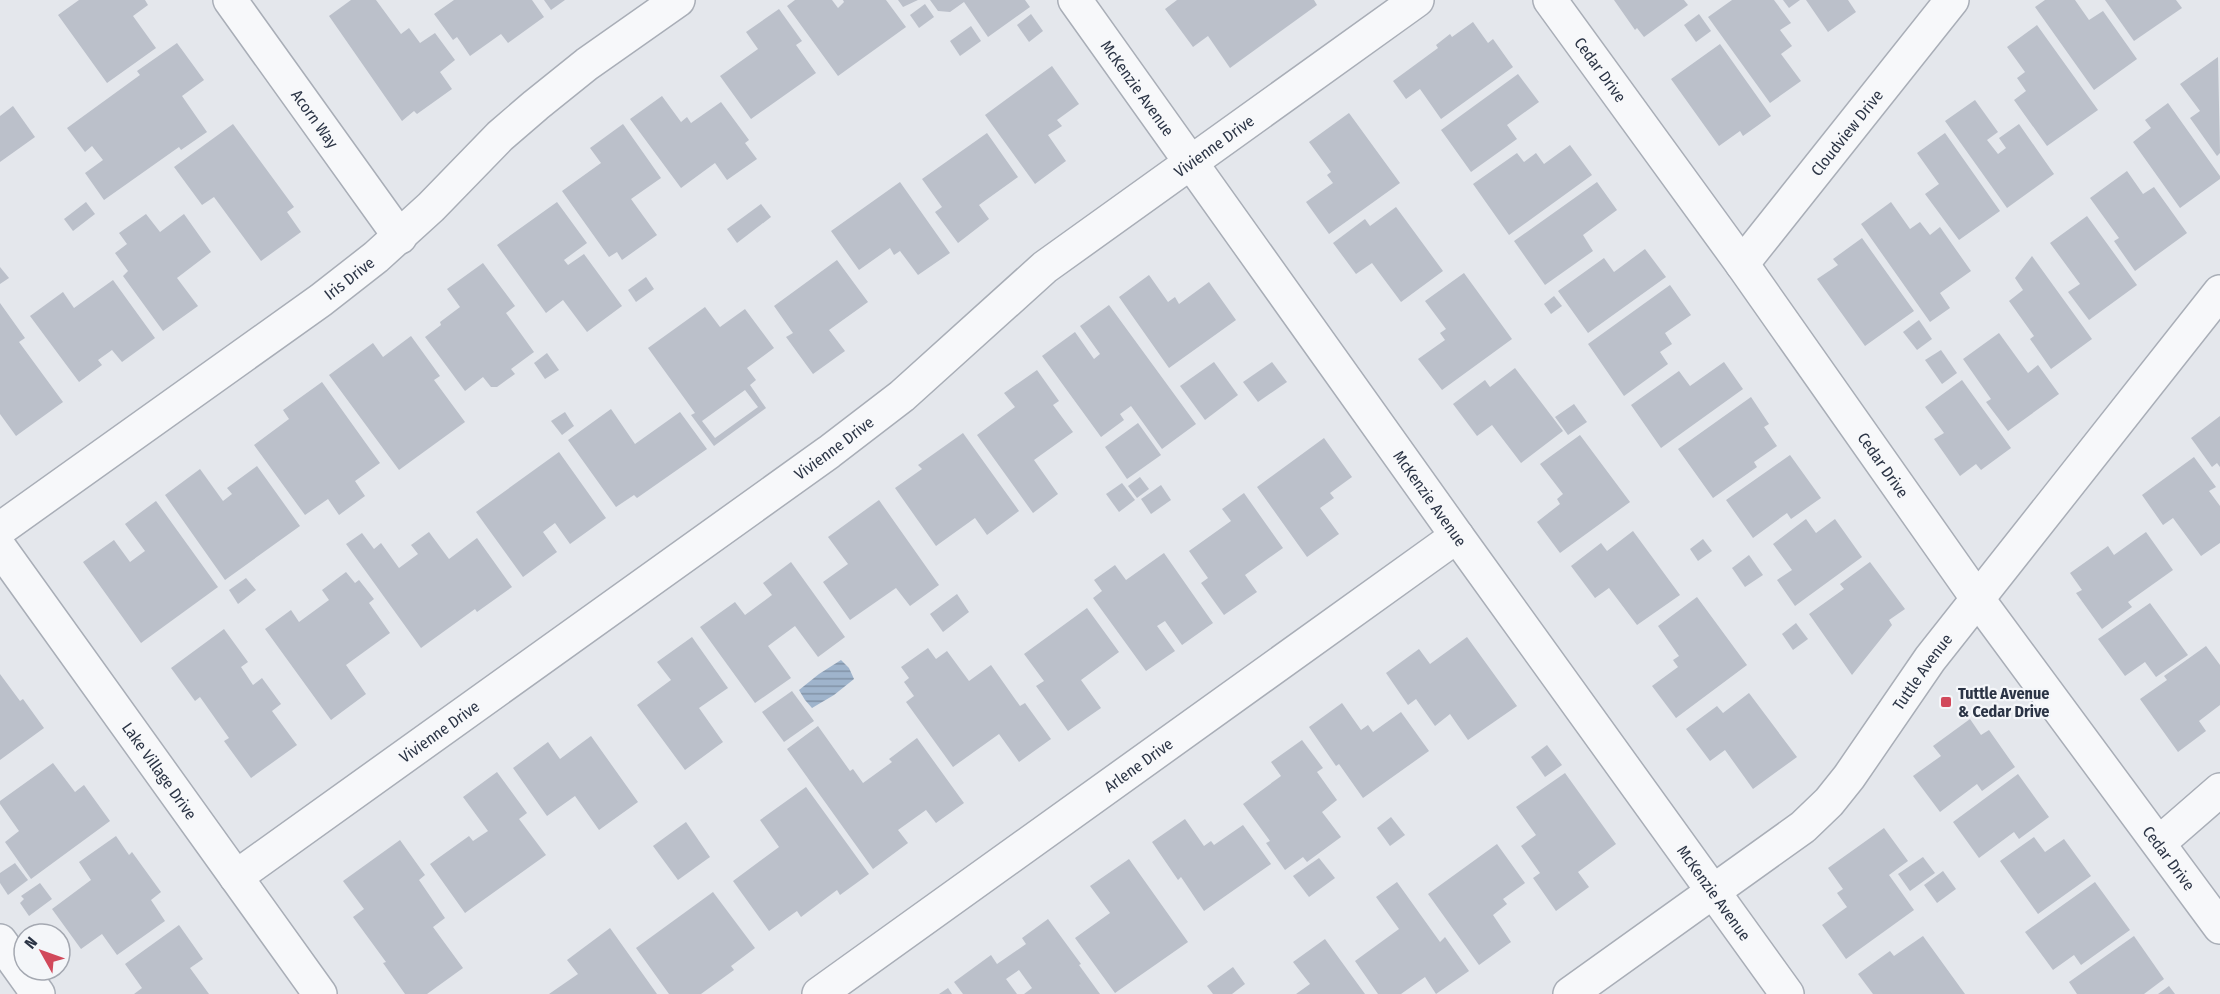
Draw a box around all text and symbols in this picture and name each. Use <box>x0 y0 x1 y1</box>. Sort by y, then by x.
street label: Cedar Drive <box>1570 34 1630 106</box>
street label: McKenzie Avenue <box>1097 37 1178 140</box>
street label: Acorn Way <box>287 86 343 153</box>
street label: Cloudview Drive <box>1807 86 1887 180</box>
street label: Vivienne Drive <box>1171 111 1258 181</box>
street label: Iris Drive <box>321 253 378 304</box>
street label: Vivienne Drive <box>791 412 877 484</box>
street label: Cedar Drive <box>1853 429 1912 502</box>
street label: McKenzie Avenue <box>1389 447 1470 550</box>
street label: Tuttle Avenue <box>1889 630 1956 714</box>
place label: Tuttle Avenue & Cedar Drive <box>1958 684 2049 721</box>
marker: Tuttle Avenue & Cedar Drive <box>1939 695 1953 709</box>
street label: Vivienne Drive <box>396 697 483 767</box>
street label: Lake Village Drive <box>118 719 201 823</box>
street label: Arlene Drive <box>1100 734 1177 796</box>
street label: Cedar Drive <box>2139 822 2199 894</box>
street label: McKenzie Avenue <box>1673 842 1754 945</box>
north arrow <box>12 922 72 982</box>
text: N <box>21 933 41 952</box>

